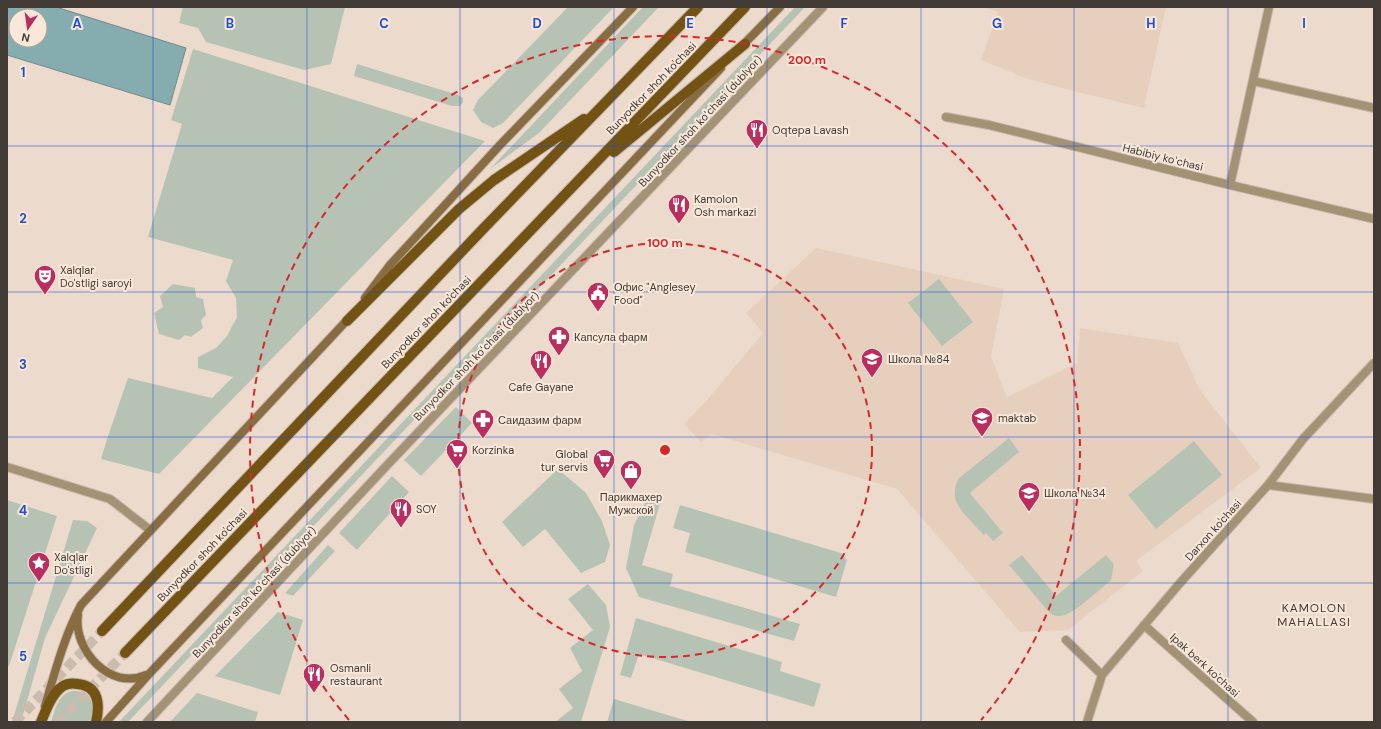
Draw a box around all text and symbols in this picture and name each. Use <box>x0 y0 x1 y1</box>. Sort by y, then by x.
north arrow <box>8 8 48 48</box>
text: A <box>72 15 82 32</box>
text: B <box>226 15 234 32</box>
text: C <box>379 15 389 32</box>
text: D <box>532 15 542 32</box>
text: E <box>686 15 694 32</box>
text: F <box>840 15 848 32</box>
text: G <box>992 15 1002 32</box>
text: H <box>1146 15 1156 32</box>
text: I <box>1302 15 1306 32</box>
text: N <box>20 30 31 45</box>
street label: Bunyodkor shoh ko'chasi <box>603 39 699 137</box>
street label: Bunyodkor shoh koʻchasi (dublyor) <box>635 52 765 190</box>
text: 200 m <box>788 52 826 68</box>
text: 1 <box>21 64 25 81</box>
restaurant icon: Oqtepa Lavash <box>744 117 770 150</box>
place label: Oqtepa Lavash <box>772 123 849 137</box>
street label: Habibiy koʻchasi <box>1121 140 1205 174</box>
restaurant icon: Kamolon Osh markazi <box>666 192 692 225</box>
place label: Kamolon Osh markazi <box>694 192 756 219</box>
text: 2 <box>19 210 27 227</box>
text: 100 m <box>647 235 683 251</box>
theatre icon: Xalqlar Do'stligi saroyi <box>32 263 58 296</box>
place label: Xalqlar Do'stligi saroyi <box>60 263 132 290</box>
street label: Bunyodkor shoh ko'chasi <box>378 273 474 371</box>
public building icon: Офис "Anglesey Food" <box>585 280 611 313</box>
place label: Офис "Anglesey Food" <box>614 280 696 307</box>
street label: Bunyodkor shoh koʻchasi (dublyor) <box>410 288 542 424</box>
pharmacy icon: Капсула фарм <box>546 324 572 357</box>
place label: Капсула фарм <box>574 330 648 344</box>
school or university icon: Школа №84 <box>859 346 885 379</box>
restaurant icon: Cafe Gayane <box>528 348 554 381</box>
place label: Школа №84 <box>888 352 950 366</box>
text: 3 <box>19 356 27 373</box>
place label: Cafe Gayane <box>508 380 574 394</box>
school or university icon: maktab <box>969 405 995 438</box>
pharmacy icon: Саидазим фарм <box>470 407 496 440</box>
place label: maktab <box>998 411 1037 425</box>
place label: Саидазим фарм <box>498 413 581 427</box>
supermarket icon: Korzinka <box>444 437 470 470</box>
place label: Korzinka <box>472 443 514 457</box>
centre of rings <box>658 443 672 457</box>
place label: Global tur servis <box>541 447 588 474</box>
supermarket icon: Global tur servis <box>591 447 617 480</box>
shop icon: Парикмахер Мужской <box>618 458 644 491</box>
school or university icon: Школа №34 <box>1016 480 1042 513</box>
place label: Школа №34 <box>1044 486 1106 500</box>
place label: Парикмахер Мужской <box>600 490 662 517</box>
restaurant icon: SOY <box>388 496 414 529</box>
street label: Darxon ko'chasi <box>1182 496 1244 564</box>
text: 4 <box>19 502 27 519</box>
place label: SOY <box>416 502 437 516</box>
street label: Bunyodkor shoh ko'chasi <box>154 506 250 604</box>
street label: Bunyodkor shoh koʻchasi (dublyor) <box>189 523 319 661</box>
place icon: Xalqlar Do'stligi <box>26 550 52 583</box>
place label: Xalqlar Do'stligi <box>54 550 93 577</box>
district label: KAMOLON MAHALLASI <box>1277 600 1351 630</box>
street label: Ipak berk ko'chasi <box>1167 630 1243 700</box>
text: 5 <box>19 648 27 665</box>
restaurant icon: Osmanli restaurant <box>301 661 327 694</box>
place label: Osmanli restaurant <box>330 661 383 688</box>

